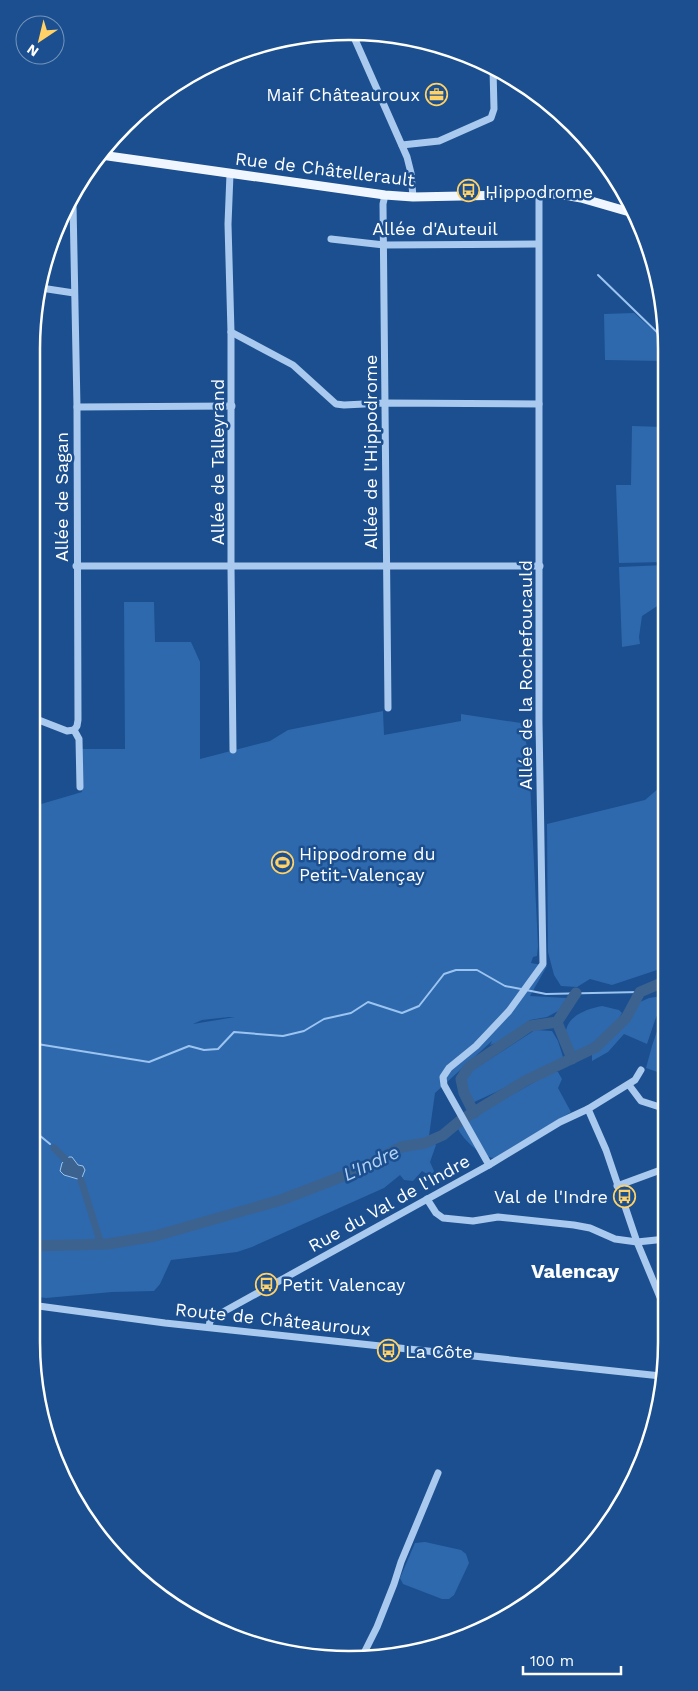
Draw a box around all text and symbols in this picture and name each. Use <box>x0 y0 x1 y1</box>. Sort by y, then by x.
north arrow <box>15 15 65 65</box>
text: N <box>24 41 41 60</box>
office icon: Maif Châteauroux <box>424 82 448 106</box>
place label: Maif Châteauroux <box>266 84 420 105</box>
street label: Rue de Châtellerault <box>234 148 417 191</box>
bus stop icon: Hippodrome <box>457 179 481 203</box>
place label: Hippodrome <box>485 181 593 202</box>
street label: Allée d'Auteuil <box>372 218 498 239</box>
street label: Allée de l'Hippodrome <box>360 355 381 549</box>
street label: Allée de Talleyrand <box>207 379 228 545</box>
street label: Allée de Sagan <box>51 432 72 562</box>
street label: Allée de la Rochefoucauld <box>515 560 536 790</box>
place label: Hippodrome du Petit-Valençay <box>299 843 436 885</box>
sports icon: Hippodrome du Petit-Valençay <box>271 851 295 875</box>
water label: L'Indre <box>339 1140 403 1186</box>
street label: Rue du Val de l'Indre <box>305 1150 473 1256</box>
bus stop icon: Val de l'Indre <box>612 1184 636 1208</box>
place label: Val de l'Indre <box>494 1186 608 1207</box>
district label: Valencay <box>531 1259 620 1283</box>
bus stop icon: Petit Valencay <box>254 1272 278 1296</box>
place label: Petit Valencay <box>282 1274 406 1295</box>
street label: Route de Châteauroux <box>174 1298 372 1340</box>
bus stop icon: La Côte <box>377 1339 401 1363</box>
place label: La Côte <box>405 1341 473 1362</box>
scale bar <box>523 1644 620 1676</box>
text: 100 m <box>530 1652 574 1670</box>

